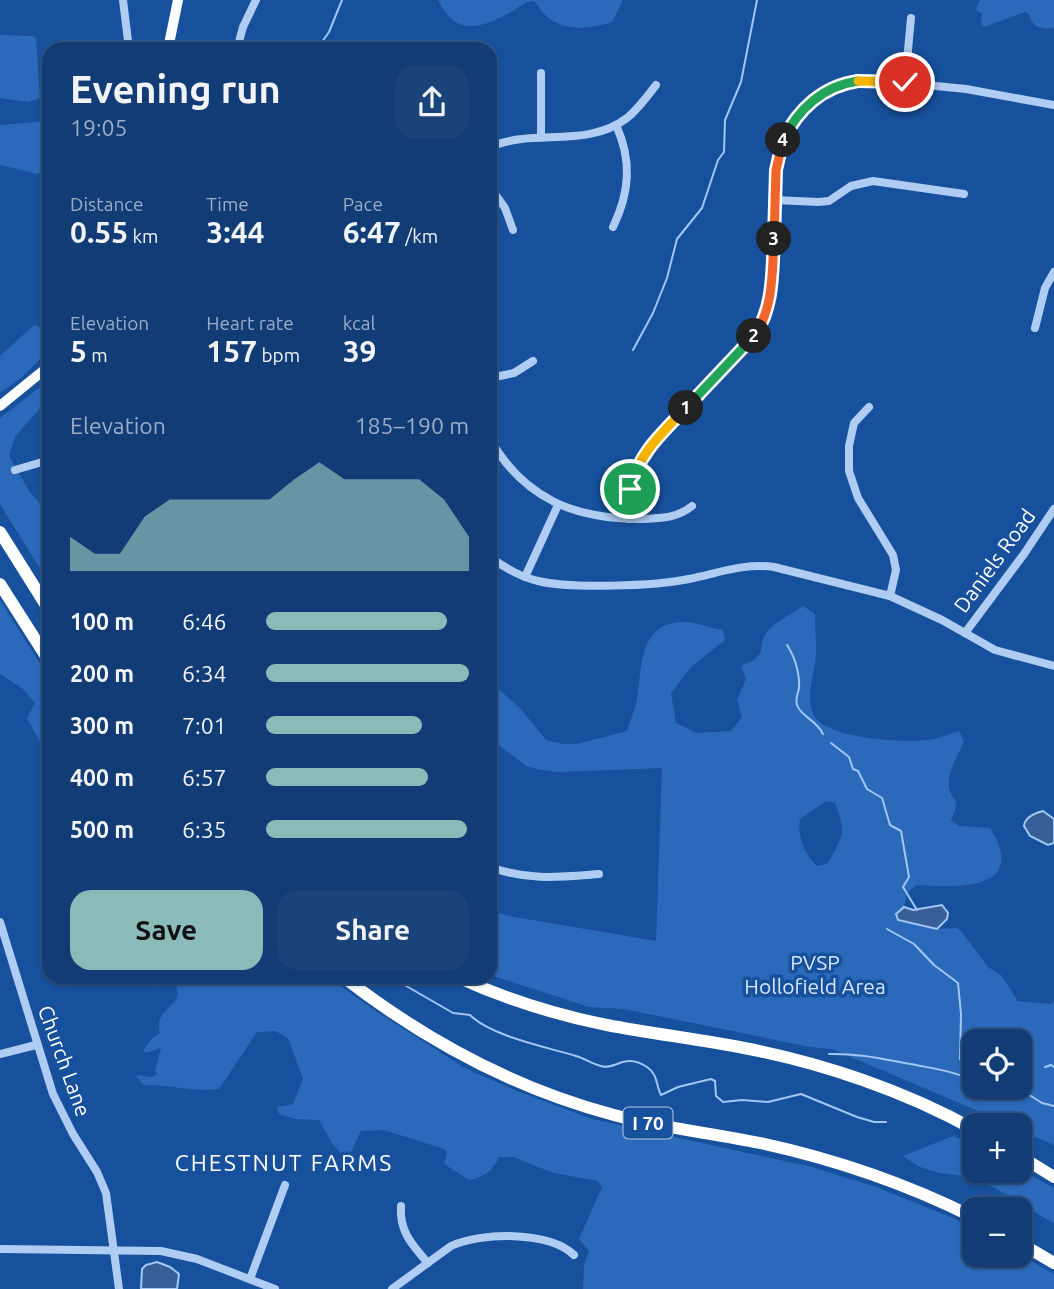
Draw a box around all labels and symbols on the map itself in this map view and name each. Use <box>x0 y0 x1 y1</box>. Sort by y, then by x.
pin <box>875 52 935 112</box>
pin: 4 <box>766 122 800 158</box>
pin: 3 <box>756 222 792 256</box>
pin: 2 <box>736 318 772 354</box>
pin: 1 <box>668 390 704 426</box>
pin <box>600 459 660 519</box>
street label: Daniels Road <box>949 504 1040 617</box>
park label: PVSP Hollofield Area <box>744 950 886 998</box>
street label: Church Lane <box>34 1002 96 1119</box>
road number: I 70 <box>624 1107 672 1138</box>
district label: CHESTNUT FARMS <box>175 1150 393 1175</box>

